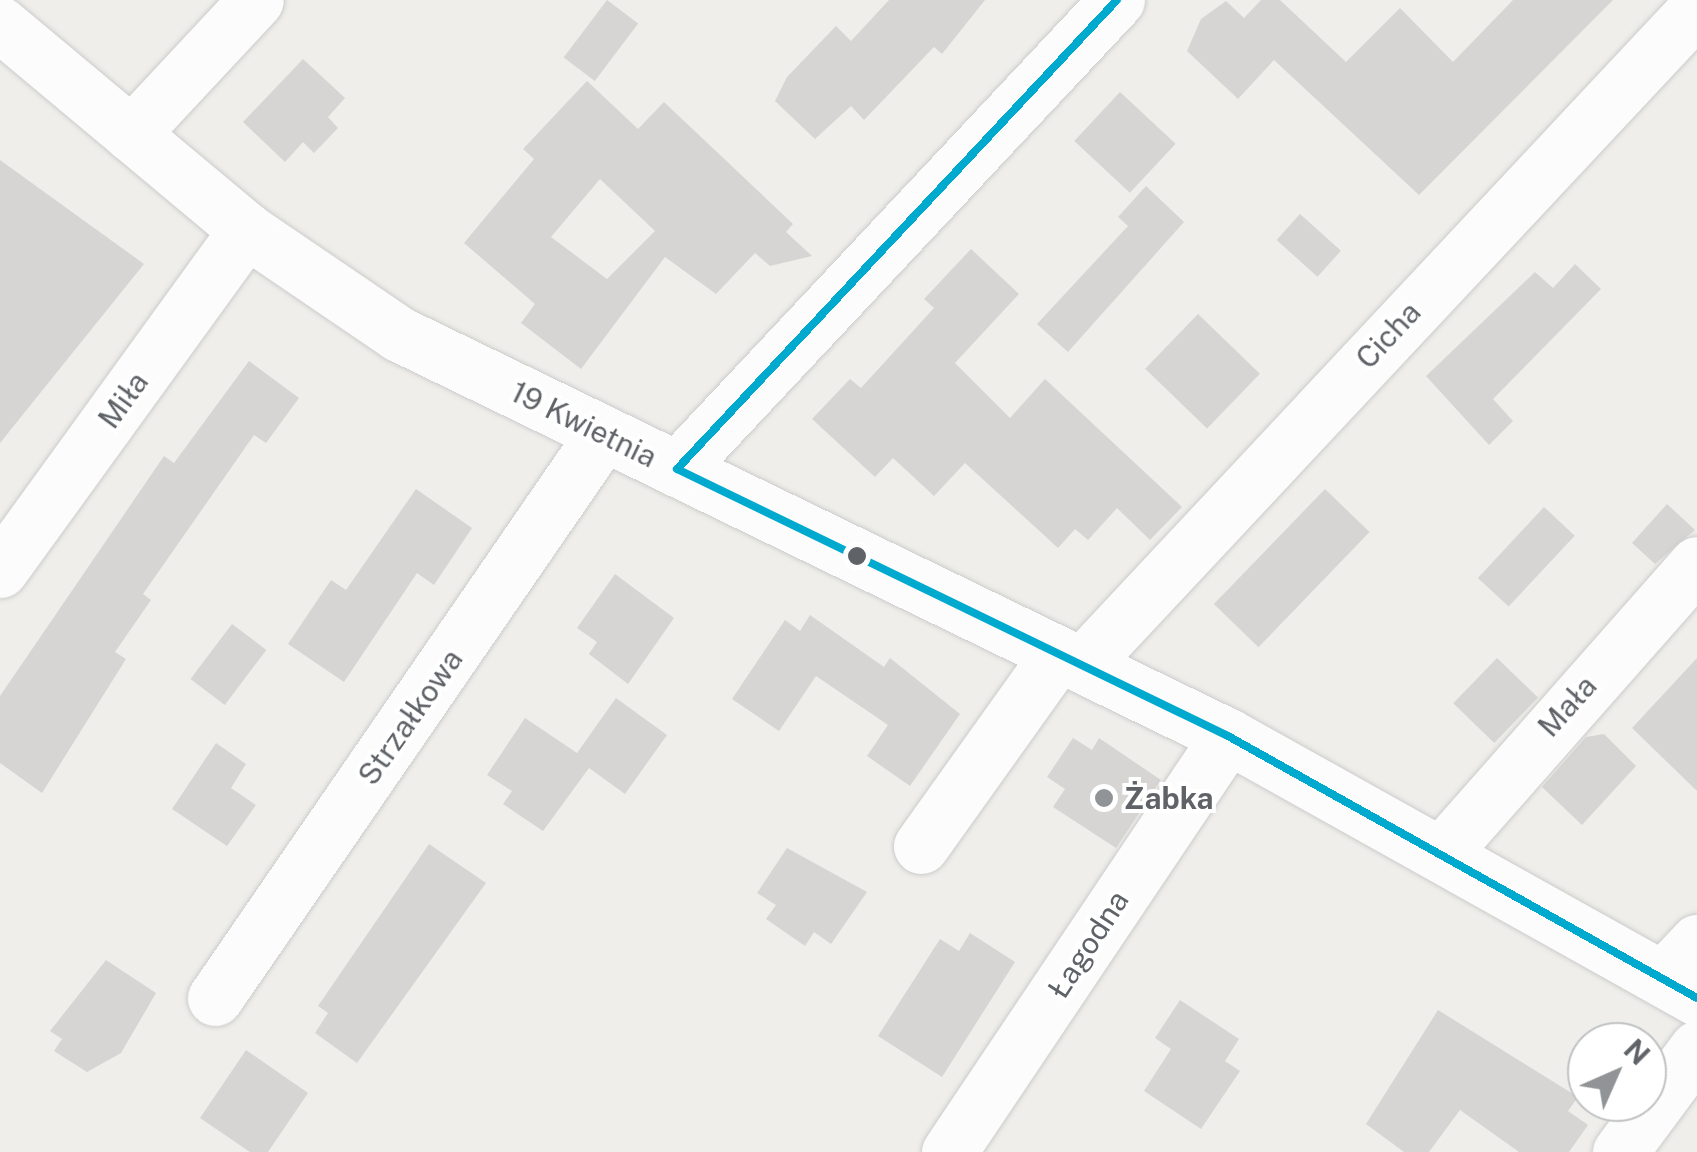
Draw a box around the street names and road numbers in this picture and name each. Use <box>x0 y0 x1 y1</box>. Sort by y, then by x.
street label: Cicha <box>1348 294 1428 376</box>
street label: Miła <box>91 365 155 435</box>
street label: 19 Kwietnia <box>505 373 663 475</box>
street label: Strzałkowa <box>350 642 470 792</box>
street label: Mała <box>1530 668 1604 744</box>
street label: Łagodna <box>1040 884 1136 1004</box>

